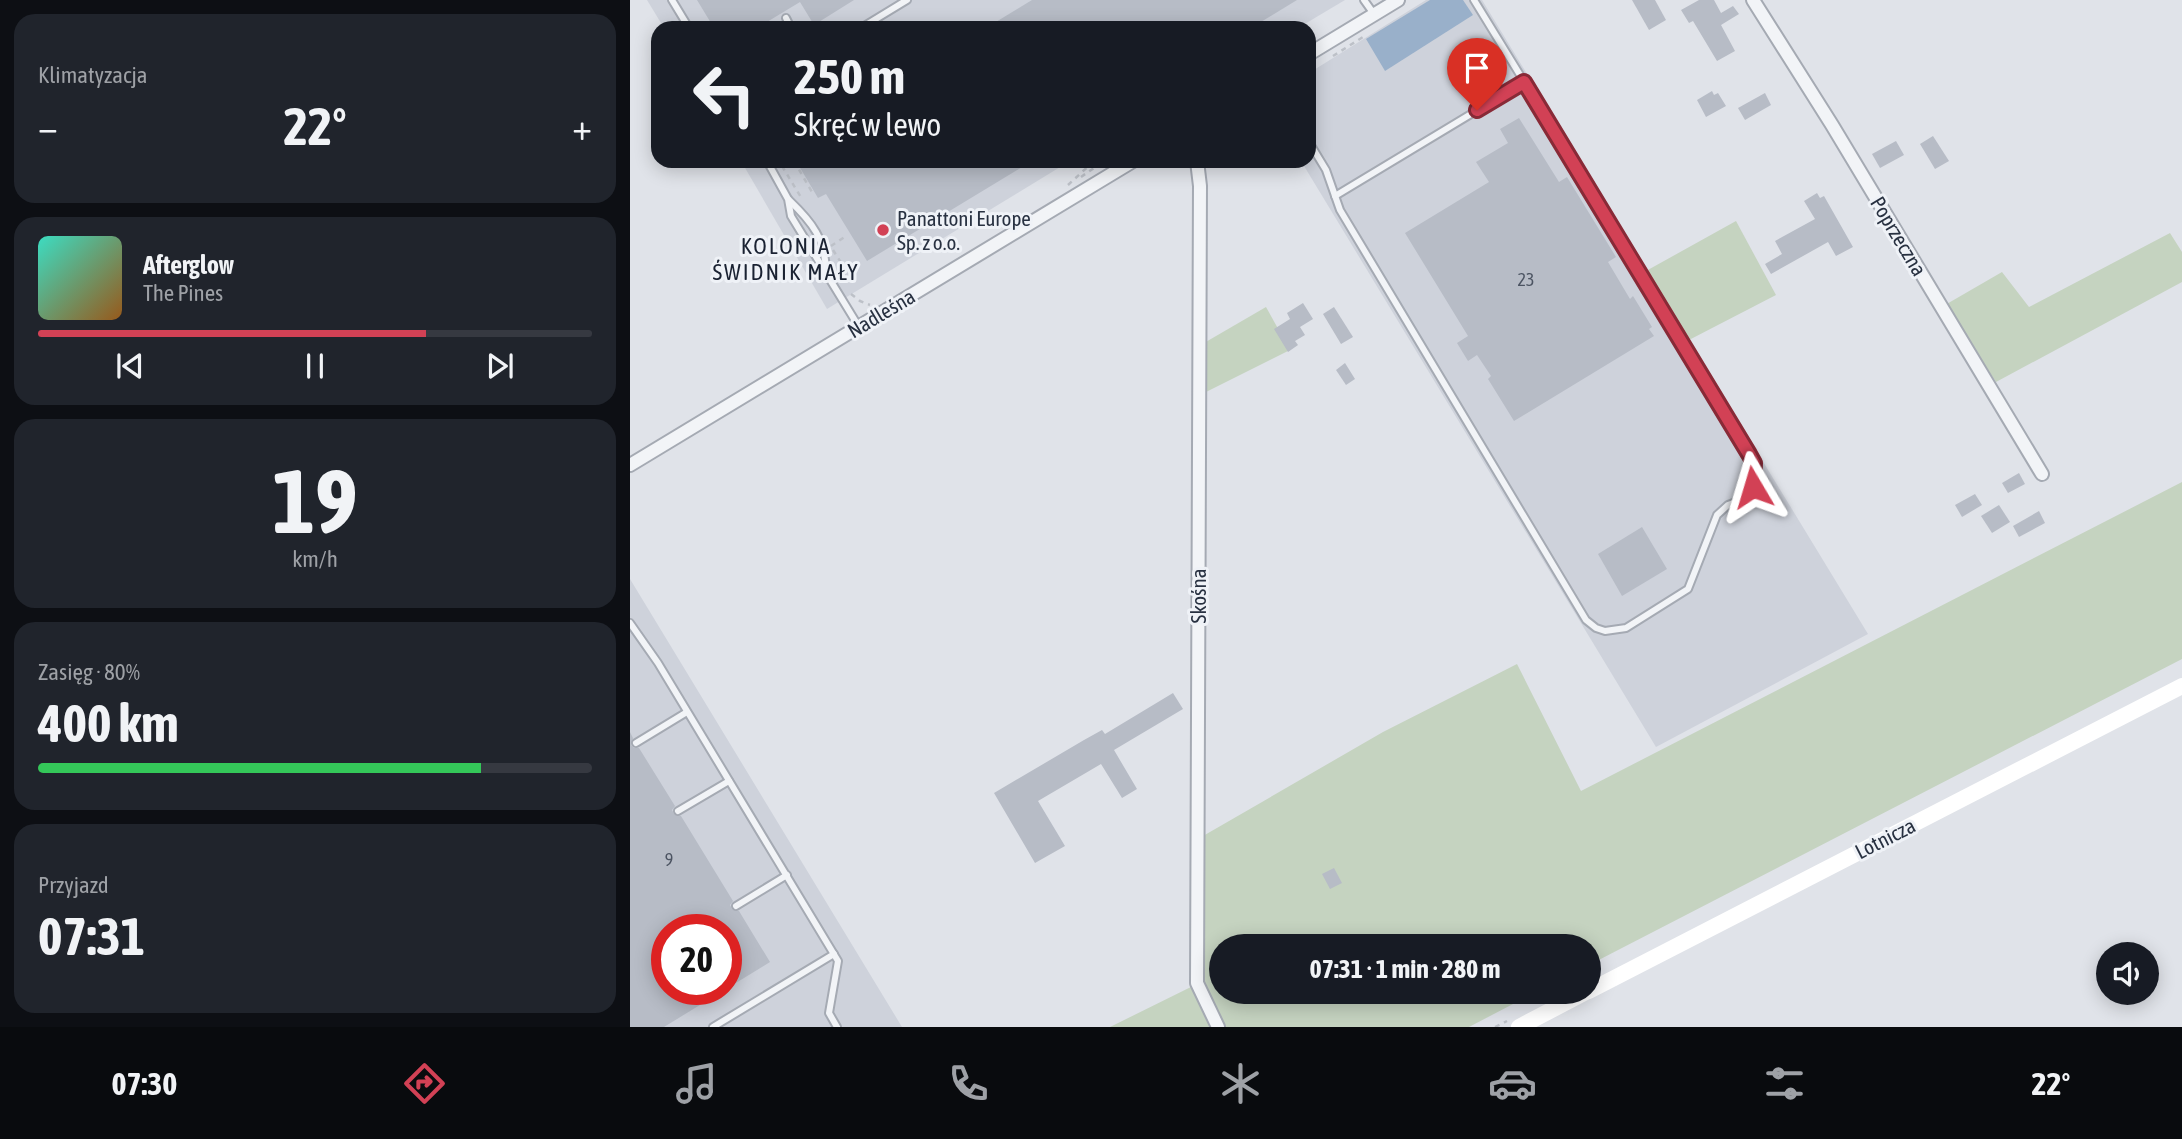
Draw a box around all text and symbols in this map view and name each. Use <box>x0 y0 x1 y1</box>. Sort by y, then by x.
pin <box>1447 38 1507 110</box>
text: 250 m <box>794 48 905 104</box>
icon: left <box>679 49 770 140</box>
icon: arrive <box>1458 49 1496 87</box>
text: Klimatyzacja <box>38 62 147 88</box>
text: 22° <box>283 96 347 156</box>
text: − <box>38 105 58 148</box>
text: + <box>572 105 592 148</box>
text: Skręć w lewo <box>794 106 941 143</box>
street label: Poprzeczna <box>1866 192 1932 280</box>
place label: Panattoni Europe Sp. z o.o. <box>897 206 1031 254</box>
marker: Panattoni Europe Sp. z o.o. <box>875 222 891 238</box>
district label: KOLONIA ŚWIDNIK MAŁY <box>712 233 860 285</box>
text: Afterglow <box>143 250 234 280</box>
house number: 23 <box>1518 269 1534 290</box>
text: The Pines <box>143 280 223 306</box>
street label: Nadleśna <box>843 284 919 342</box>
icon: previous <box>111 347 149 385</box>
icon: pause <box>296 347 334 385</box>
icon: next <box>481 347 519 385</box>
text: 19 <box>272 448 358 552</box>
position arrow <box>1716 450 1790 524</box>
text: km/h <box>292 546 338 572</box>
street label: Skośna <box>1186 569 1210 623</box>
text: Zasięg · 80% <box>38 659 140 685</box>
text: 400 km <box>38 693 179 753</box>
street label: Lotnicza <box>1851 813 1919 863</box>
house number: 9 <box>665 849 673 870</box>
text: Przyjazd <box>38 872 109 898</box>
text: 07:31 <box>38 906 145 966</box>
speed limit sign: 20 <box>651 914 742 1005</box>
map controls <box>2096 942 2159 1005</box>
button: sound <box>2096 942 2159 1005</box>
text: 07:31 · 1 min · 280 m <box>1310 954 1500 984</box>
icon: directions <box>400 1059 449 1108</box>
icon: music <box>672 1059 721 1108</box>
icon: phone <box>944 1059 993 1108</box>
icon: climate <box>1216 1059 1265 1108</box>
icon: car <box>1488 1059 1537 1108</box>
icon: filters <box>1760 1059 1809 1108</box>
text: 07:30 <box>111 1065 177 1102</box>
text: 22° <box>2032 1065 2070 1102</box>

